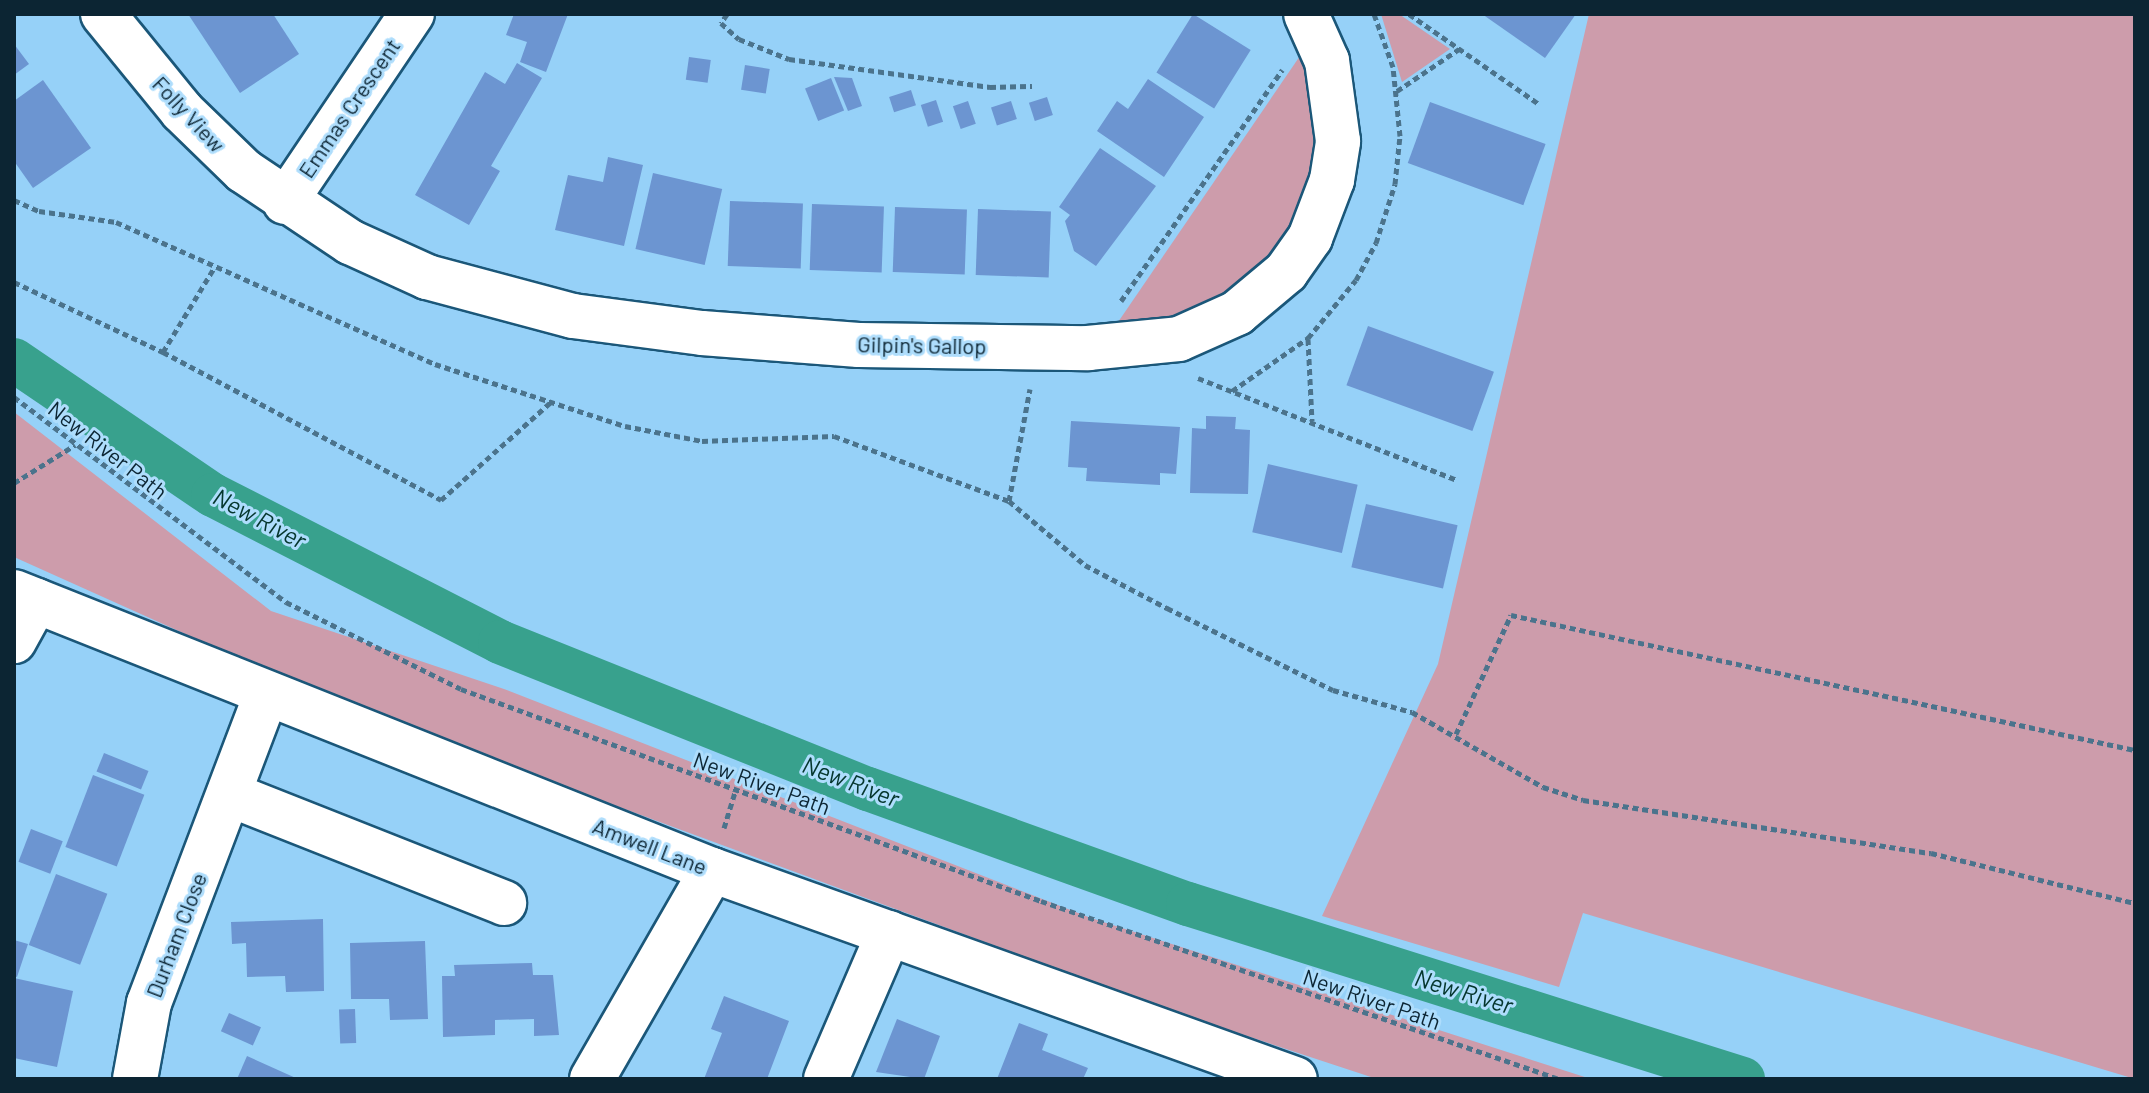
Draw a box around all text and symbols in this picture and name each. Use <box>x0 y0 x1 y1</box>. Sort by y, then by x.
street label: Emmas Crescent <box>293 33 405 183</box>
street label: Folly View <box>147 71 231 157</box>
street label: Gilpin's Gallop <box>857 331 987 359</box>
street label: New River Path <box>43 395 173 505</box>
water label: New River <box>209 482 311 554</box>
street label: New River Path <box>690 746 834 820</box>
water label: New River <box>799 749 903 813</box>
street label: Amwell Lane <box>589 812 711 880</box>
street label: Durham Close <box>140 869 212 1001</box>
water label: New River <box>1411 962 1517 1020</box>
street label: New River Path <box>1300 963 1444 1035</box>

